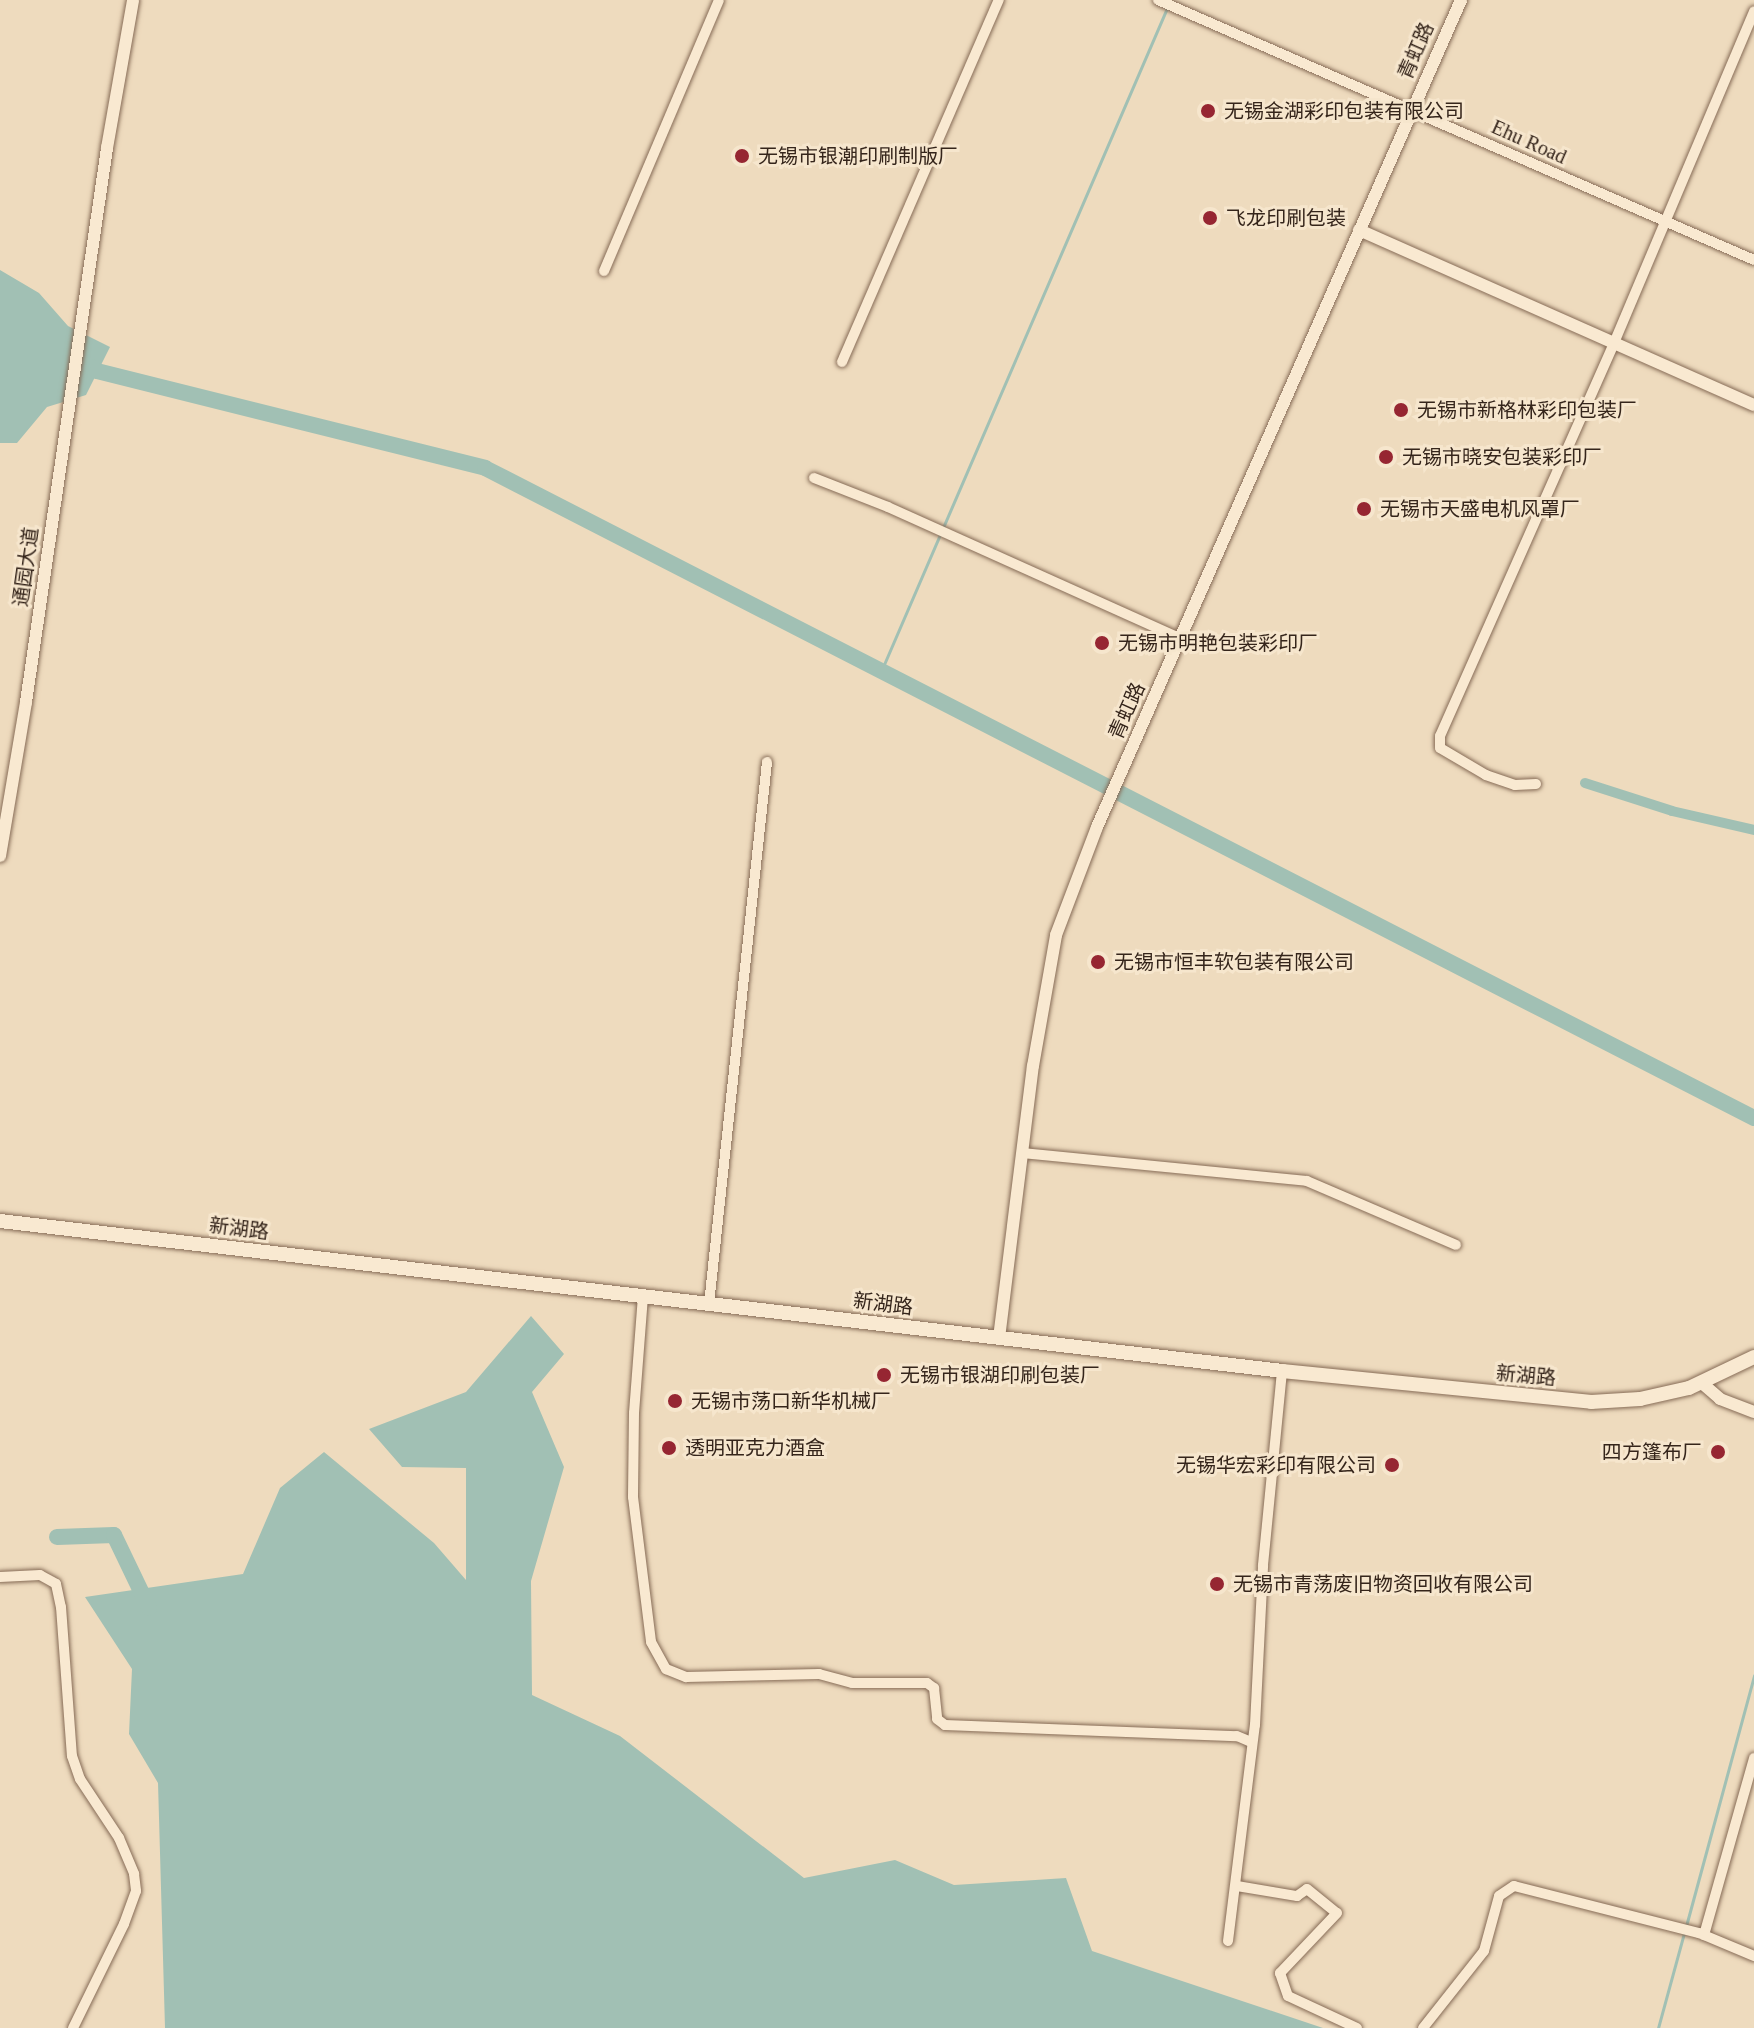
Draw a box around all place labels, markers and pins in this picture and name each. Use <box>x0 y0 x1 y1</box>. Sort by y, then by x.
place label: 无锡金湖彩印包装有限公司 <box>1224 99 1464 123</box>
marker: 无锡金湖彩印包装有限公司 <box>1199 102 1217 120</box>
place label: 无锡市银潮印刷制版厂 <box>758 144 958 168</box>
marker: 无锡市银潮印刷制版厂 <box>733 147 751 165</box>
place label: 飞龙印刷包装 <box>1226 206 1346 230</box>
marker: 飞龙印刷包装 <box>1201 209 1219 227</box>
place label: 无锡市新格林彩印包装厂 <box>1417 398 1637 422</box>
marker: 无锡市新格林彩印包装厂 <box>1392 401 1410 419</box>
place label: 无锡市晓安包装彩印厂 <box>1402 445 1602 469</box>
marker: 无锡市晓安包装彩印厂 <box>1377 448 1395 466</box>
place label: 无锡市天盛电机风罩厂 <box>1380 497 1580 521</box>
marker: 无锡市天盛电机风罩厂 <box>1355 500 1373 518</box>
place label: 无锡市明艳包装彩印厂 <box>1118 631 1318 655</box>
marker: 无锡市明艳包装彩印厂 <box>1093 634 1111 652</box>
place label: 无锡市恒丰软包装有限公司 <box>1114 950 1354 974</box>
marker: 无锡市恒丰软包装有限公司 <box>1089 953 1107 971</box>
place label: 无锡市银湖印刷包装厂 <box>900 1363 1100 1387</box>
marker: 无锡市银湖印刷包装厂 <box>875 1366 893 1384</box>
place label: 无锡市荡口新华机械厂 <box>691 1389 891 1413</box>
marker: 无锡市荡口新华机械厂 <box>666 1392 684 1410</box>
place label: 透明亚克力酒盒 <box>685 1436 825 1460</box>
marker: 透明亚克力酒盒 <box>660 1439 678 1457</box>
place label: 四方篷布厂 <box>1602 1440 1702 1464</box>
marker: 四方篷布厂 <box>1709 1443 1727 1461</box>
place label: 无锡华宏彩印有限公司 <box>1176 1453 1376 1477</box>
marker: 无锡华宏彩印有限公司 <box>1383 1456 1401 1474</box>
place label: 无锡市青荡废旧物资回收有限公司 <box>1233 1572 1533 1596</box>
marker: 无锡市青荡废旧物资回收有限公司 <box>1208 1575 1226 1593</box>

